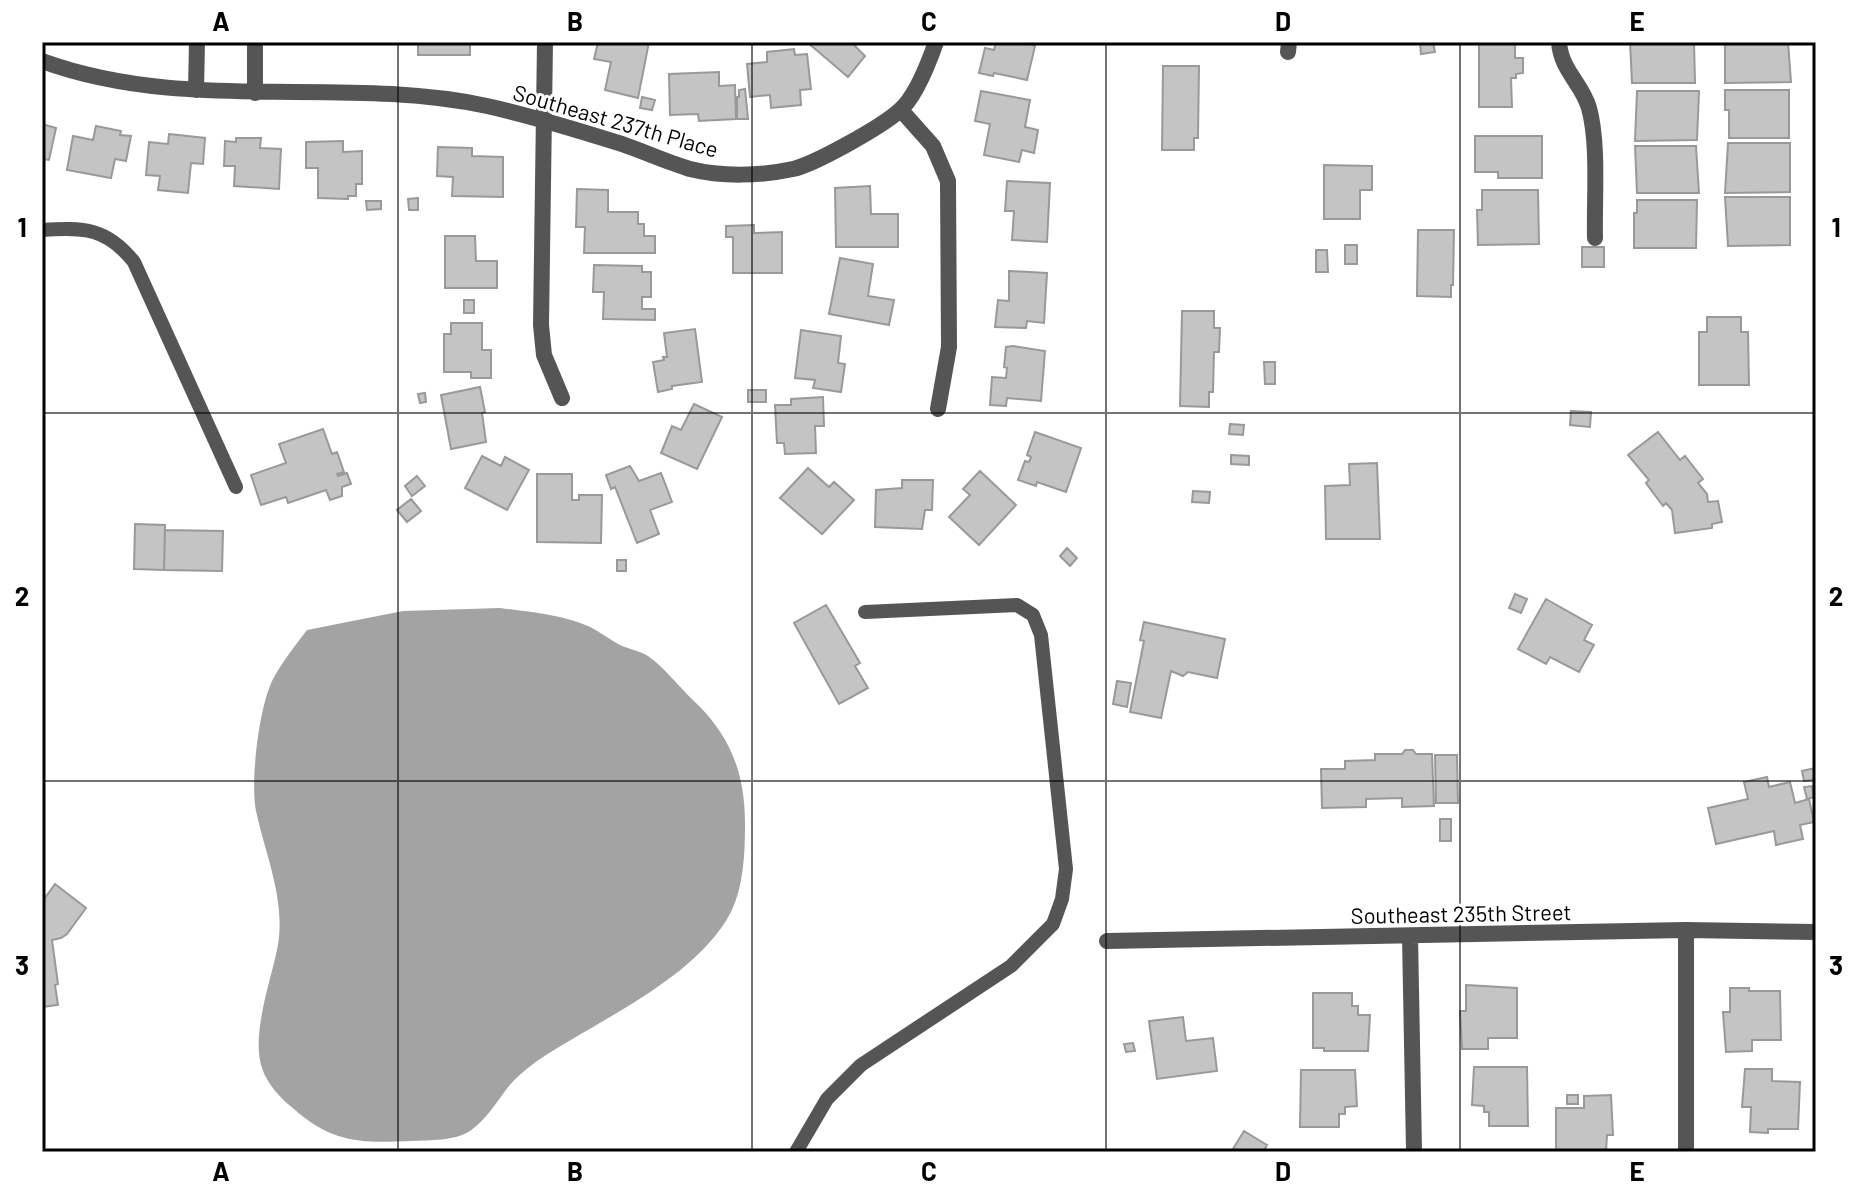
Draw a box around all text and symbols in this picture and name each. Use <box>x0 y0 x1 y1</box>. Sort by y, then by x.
text: A <box>212 5 230 36</box>
text: B <box>567 5 583 36</box>
text: C <box>921 5 937 36</box>
text: D <box>1275 5 1291 36</box>
text: E <box>1629 5 1645 36</box>
street label: Southeast 237th Place <box>510 78 722 162</box>
text: 1 <box>17 211 27 242</box>
text: 1 <box>1831 211 1841 242</box>
text: 2 <box>15 580 29 611</box>
text: 2 <box>1829 580 1843 611</box>
street label: Southeast 235th Street <box>1350 898 1572 928</box>
text: 3 <box>15 949 29 980</box>
text: 3 <box>1829 949 1843 980</box>
text: A <box>212 1155 230 1186</box>
text: B <box>567 1155 583 1186</box>
text: C <box>921 1155 937 1186</box>
text: D <box>1275 1155 1291 1186</box>
text: E <box>1629 1155 1645 1186</box>

